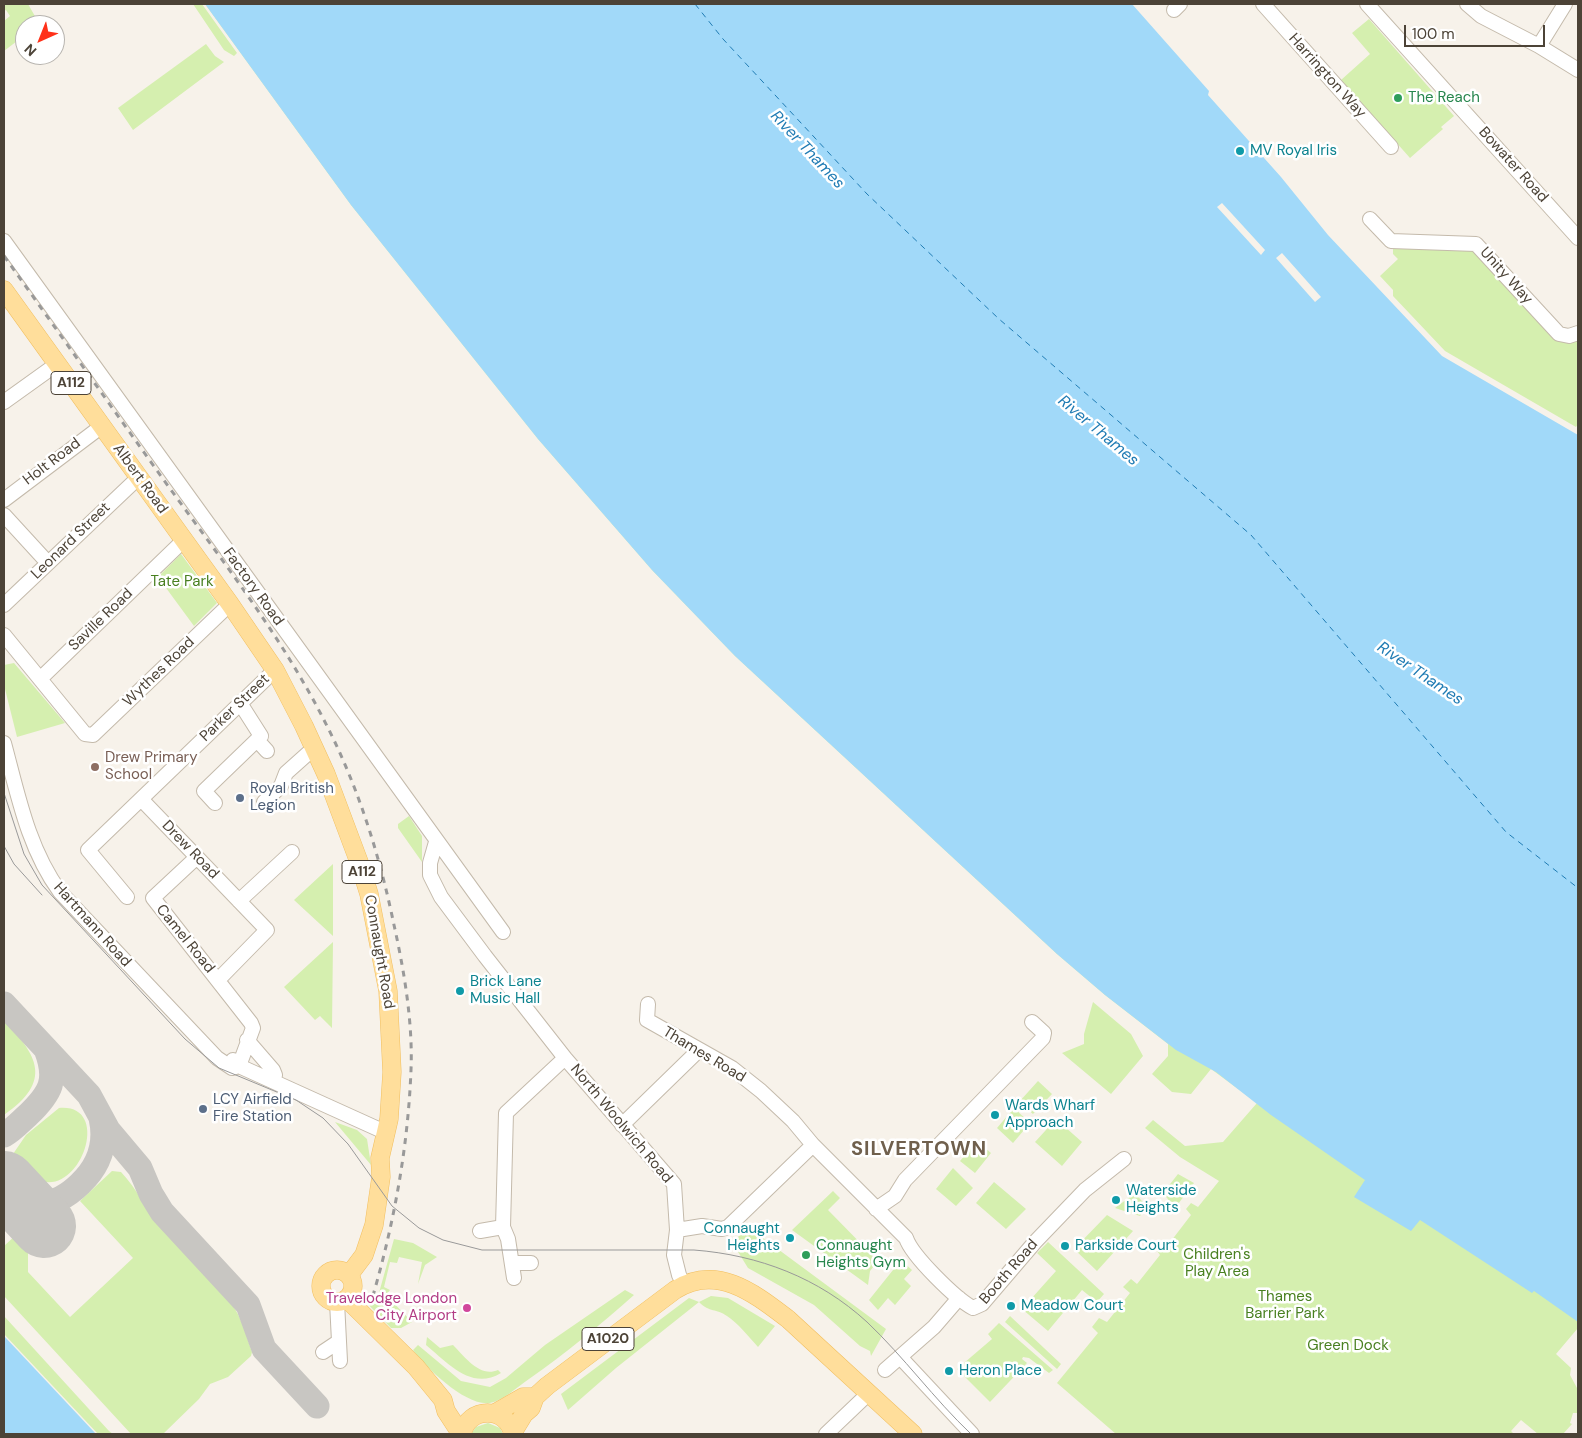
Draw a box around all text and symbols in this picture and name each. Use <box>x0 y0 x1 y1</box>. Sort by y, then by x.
north arrow <box>15 15 65 65</box>
scale bar <box>1407 15 1548 47</box>
text: 100 m <box>1412 24 1455 44</box>
street label: Harrington Way <box>1284 30 1370 122</box>
text: N <box>20 40 40 60</box>
place label: The Reach <box>1408 89 1480 107</box>
marker: The Reach <box>1392 92 1404 104</box>
water label: River Thames <box>766 107 848 193</box>
street label: Bowater Road <box>1474 124 1552 206</box>
place label: MV Royal Iris <box>1250 142 1337 160</box>
marker: MV Royal Iris <box>1234 145 1246 157</box>
street label: Unity Way <box>1476 244 1536 308</box>
road number: A112 <box>51 372 91 394</box>
water label: River Thames <box>1054 392 1142 470</box>
street label: Holt Road <box>20 435 84 489</box>
street label: Albert Road <box>109 441 171 517</box>
street label: Leonard Street <box>28 499 114 583</box>
street label: Factory Road <box>219 545 287 629</box>
park label: Tate Park <box>150 573 214 591</box>
street label: Saville Road <box>65 585 137 655</box>
street label: Wythes Road <box>120 633 198 711</box>
water label: River Thames <box>1373 638 1467 710</box>
street label: Parker Street <box>197 670 273 746</box>
place label: Drew Primary School <box>105 749 198 784</box>
marker: Drew Primary School <box>89 761 101 773</box>
place label: Royal British Legion <box>250 780 334 815</box>
marker: Royal British Legion <box>234 792 246 804</box>
street label: Drew Road <box>158 817 222 883</box>
road number: A112 <box>342 860 382 884</box>
street label: Hartmann Road <box>49 879 135 971</box>
street label: Connaught Road <box>360 894 398 1010</box>
street label: Camel Road <box>152 901 218 977</box>
place label: Brick Lane Music Hall <box>470 973 542 1008</box>
marker: Brick Lane Music Hall <box>454 985 466 997</box>
street label: Thames Road <box>659 1023 749 1087</box>
street label: North Woolwich Road <box>566 1061 676 1187</box>
place label: LCY Airfield Fire Station <box>213 1091 292 1126</box>
place label: Wards Wharf Approach <box>1005 1097 1095 1132</box>
marker: LCY Airfield Fire Station <box>197 1103 209 1115</box>
marker: Wards Wharf Approach <box>989 1109 1001 1121</box>
district label: SILVERTOWN <box>850 1138 988 1162</box>
place label: Waterside Heights <box>1126 1182 1197 1217</box>
marker: Waterside Heights <box>1110 1194 1122 1206</box>
place label: Connaught Heights <box>704 1220 780 1255</box>
marker: Connaught Heights <box>784 1232 796 1244</box>
street label: Booth Road <box>976 1236 1042 1308</box>
place label: Connaught Heights Gym <box>816 1237 906 1272</box>
place label: Parkside Court <box>1075 1237 1177 1255</box>
marker: Parkside Court <box>1059 1240 1071 1252</box>
park label: Children's Play Area <box>1183 1246 1251 1281</box>
marker: Connaught Heights Gym <box>800 1249 812 1261</box>
park label: Thames Barrier Park <box>1245 1288 1325 1323</box>
place label: Travelodge London City Airport <box>326 1290 457 1325</box>
place label: Meadow Court <box>1021 1297 1123 1315</box>
marker: Meadow Court <box>1005 1300 1017 1312</box>
marker: Travelodge London City Airport <box>461 1302 473 1314</box>
road number: A1020 <box>582 1328 634 1350</box>
park label: Green Dock <box>1307 1337 1389 1355</box>
place label: Heron Place <box>959 1362 1042 1380</box>
marker: Heron Place <box>943 1365 955 1377</box>

